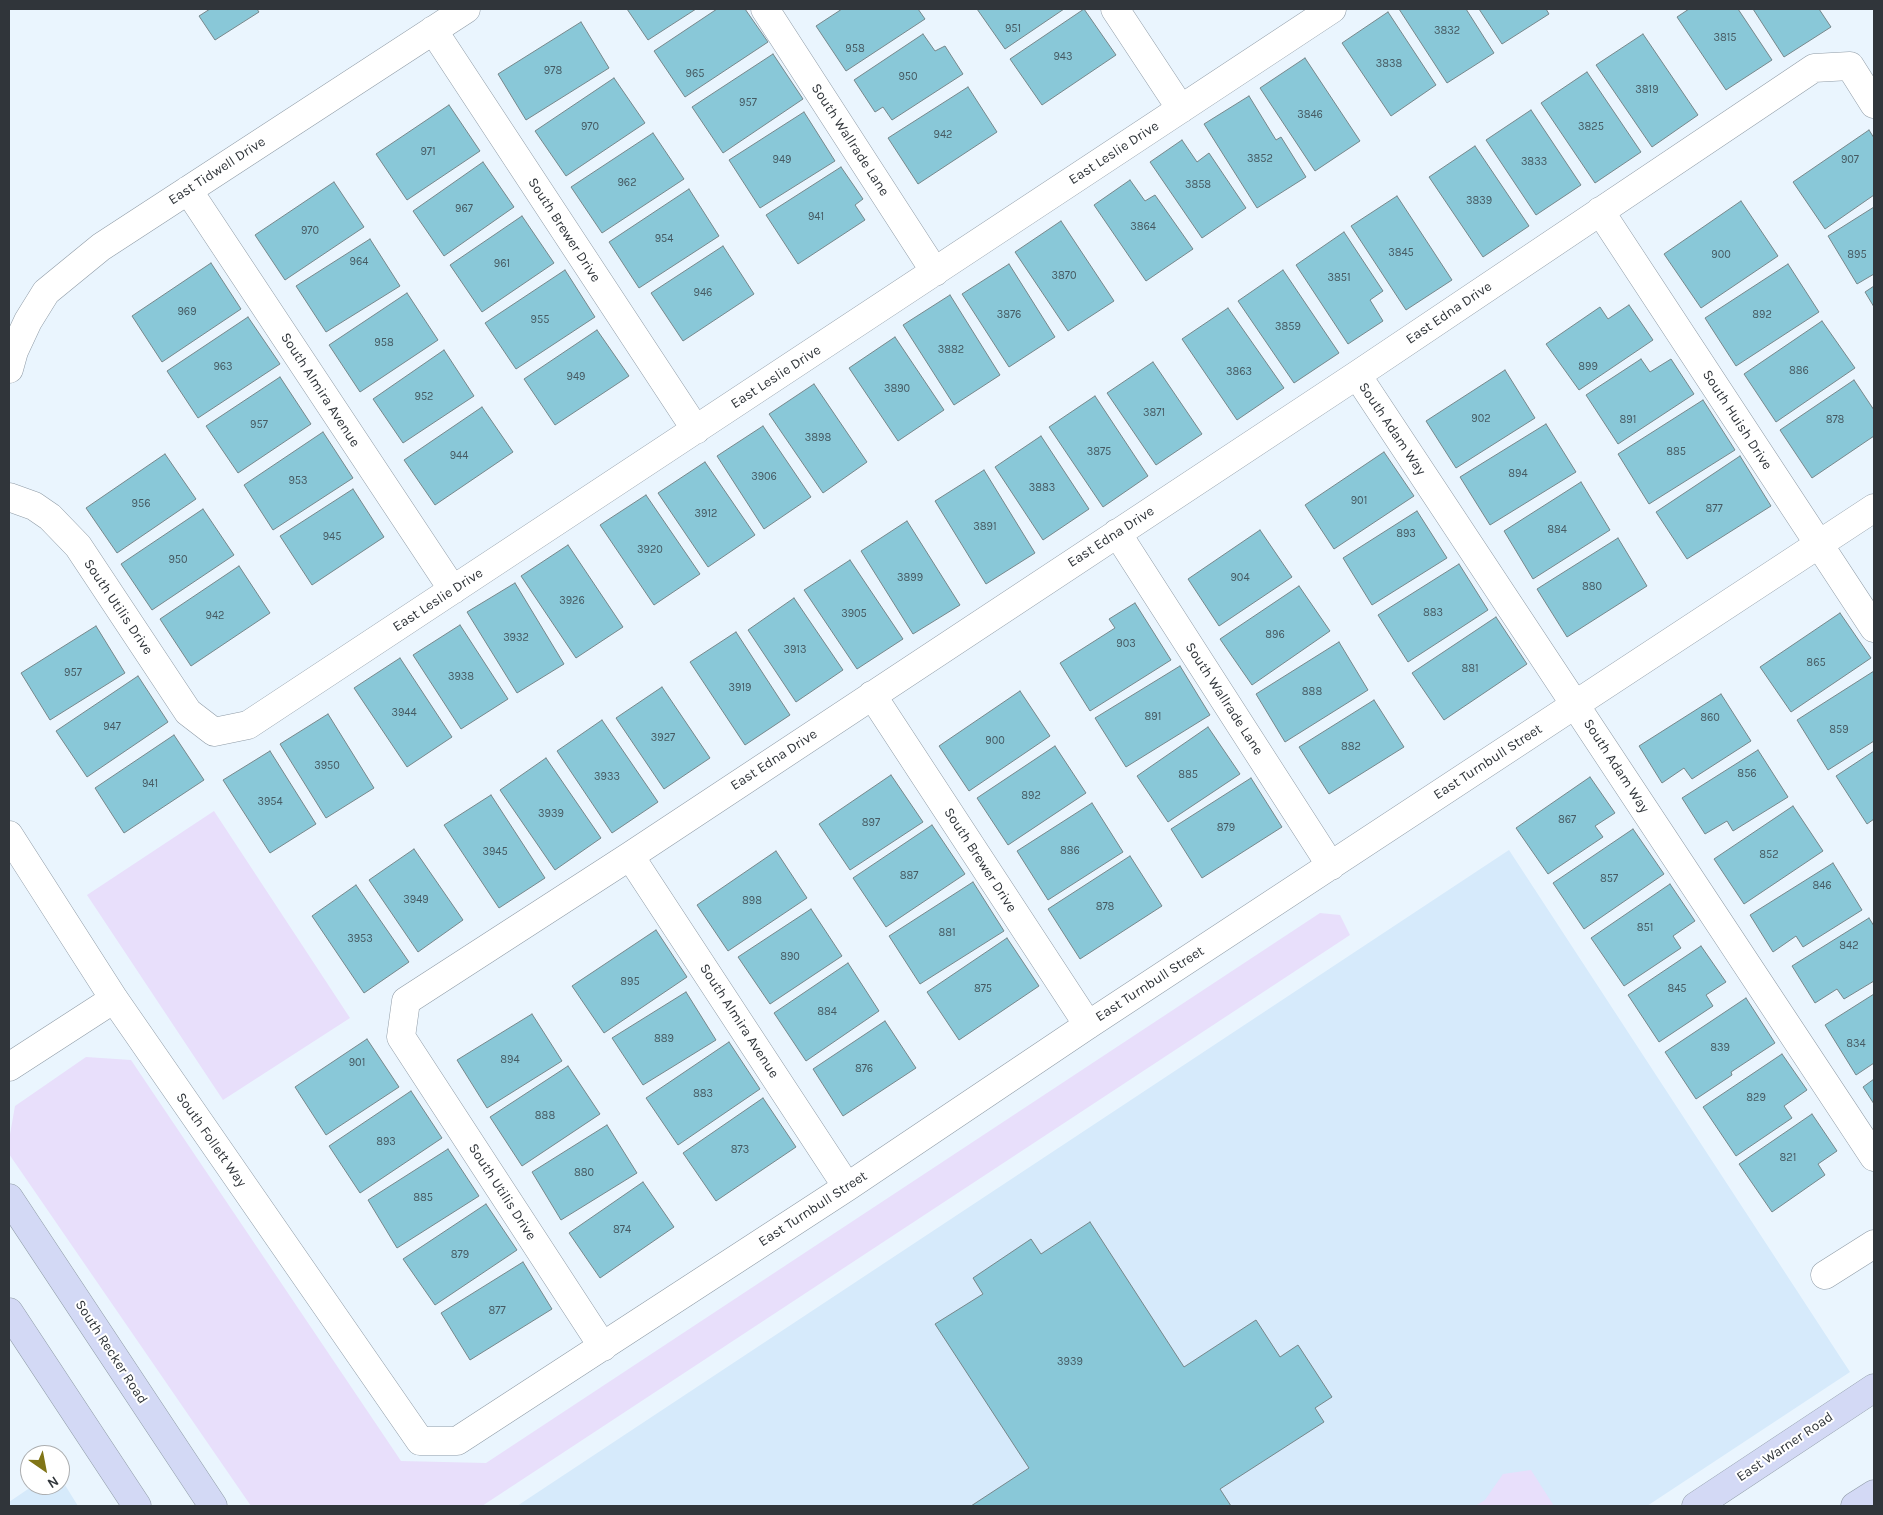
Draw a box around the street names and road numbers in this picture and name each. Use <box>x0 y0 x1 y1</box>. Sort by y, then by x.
street label: South Wallrade Lane <box>807 81 893 199</box>
street label: East Leslie Drive <box>1066 118 1162 188</box>
street label: East Tidwell Drive <box>165 133 269 209</box>
street label: South Brewer Drive <box>524 175 604 285</box>
street label: East Edna Drive <box>1403 278 1495 348</box>
street label: South Almira Avenue <box>277 330 363 450</box>
street label: East Leslie Drive <box>728 342 824 412</box>
street label: South Huish Drive <box>1699 367 1775 473</box>
street label: South Adam Way <box>1355 379 1429 479</box>
street label: East Edna Drive <box>1065 503 1157 571</box>
street label: South Utilis Drive <box>80 556 156 658</box>
street label: East Leslie Drive <box>390 565 486 635</box>
street label: South Wallrade Lane <box>1181 640 1267 758</box>
street label: South Adam Way <box>1579 716 1653 816</box>
street label: East Turnbull Street <box>1431 721 1545 803</box>
street label: East Edna Drive <box>728 726 820 794</box>
street label: South Brewer Drive <box>940 805 1020 915</box>
street label: East Turnbull Street <box>1093 943 1207 1025</box>
street label: South Almira Avenue <box>696 961 782 1081</box>
street label: South Follett Way <box>172 1090 250 1190</box>
street label: South Utilis Drive <box>465 1141 539 1243</box>
street label: East Turnbull Street <box>756 1168 870 1250</box>
street label: South Recker Road <box>71 1297 151 1407</box>
street label: East Warner Road <box>1734 1409 1836 1485</box>

